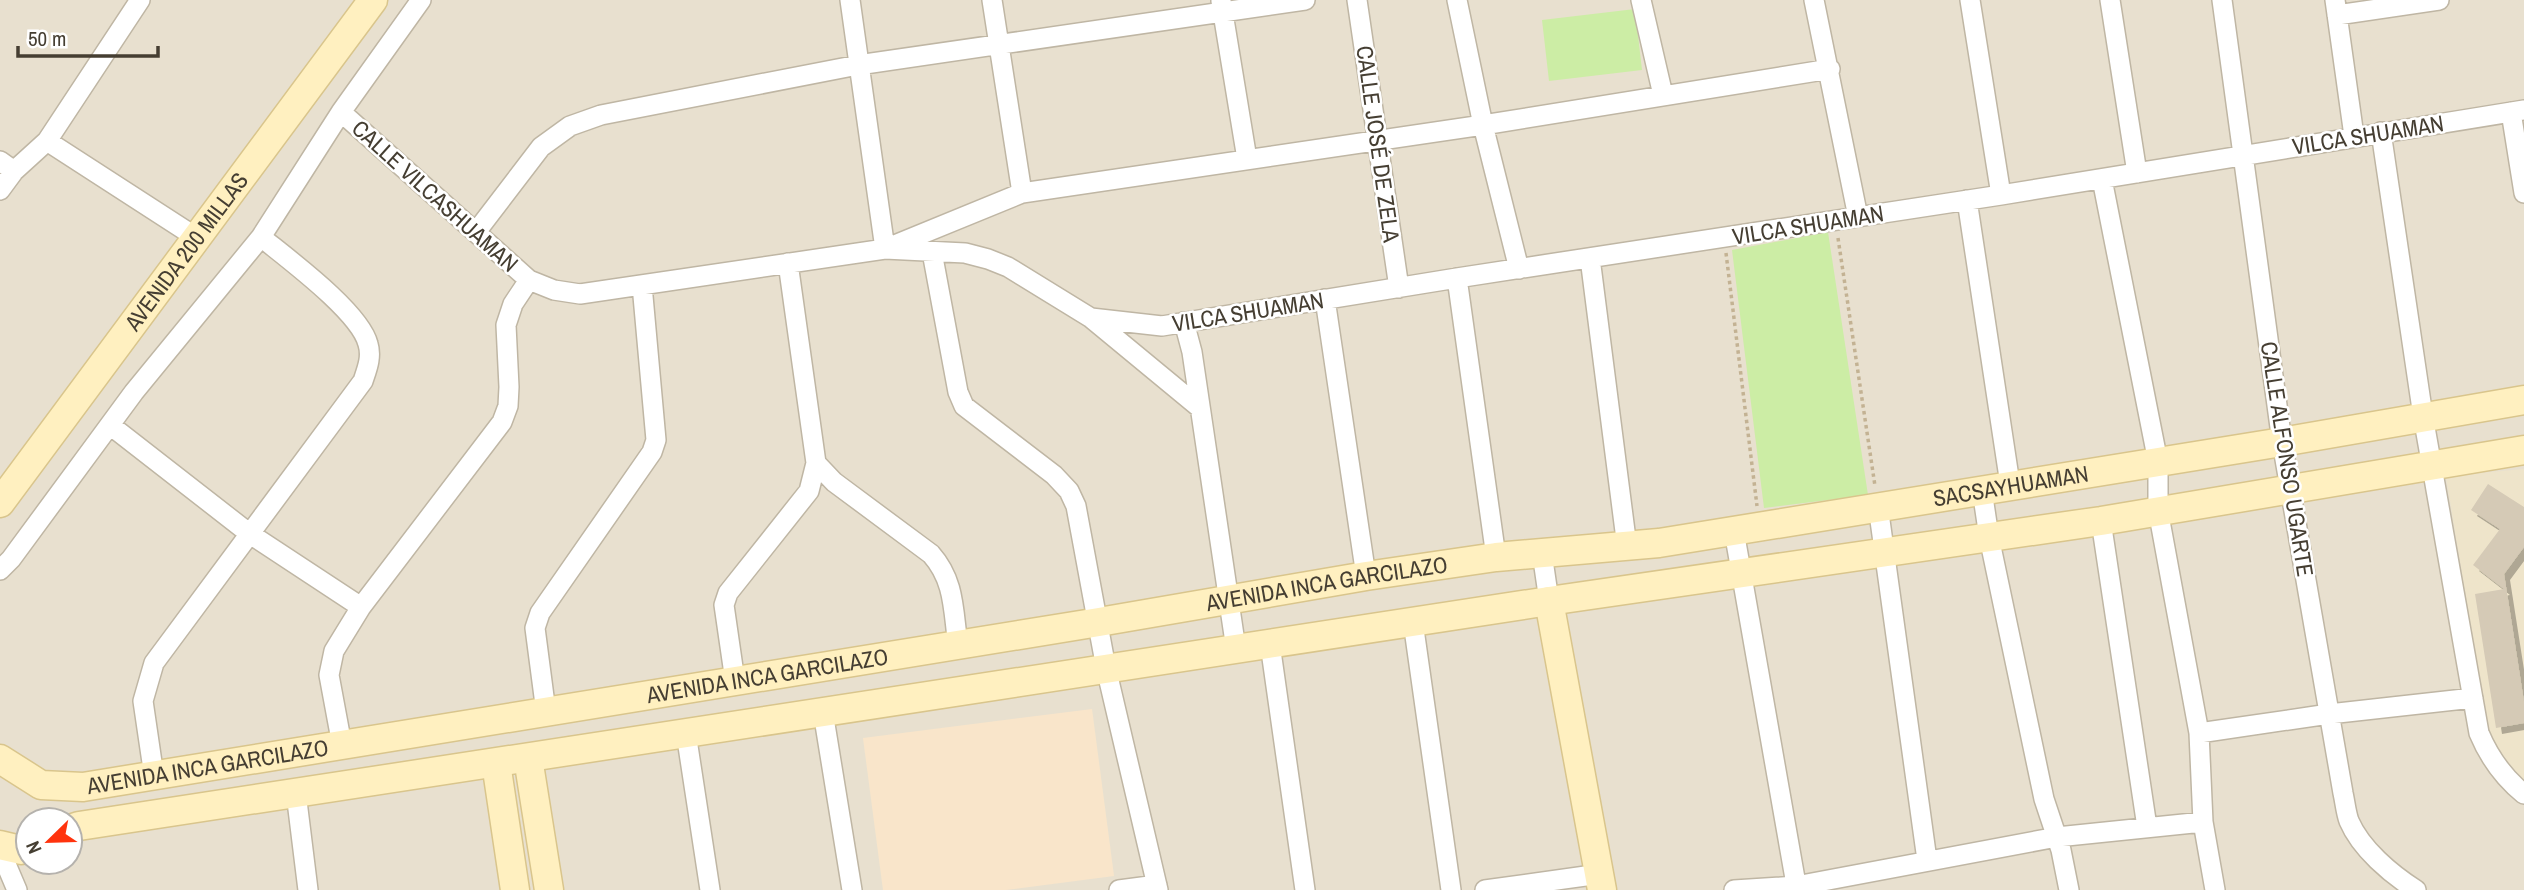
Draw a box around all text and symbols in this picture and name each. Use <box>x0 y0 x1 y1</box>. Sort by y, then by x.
scale bar <box>18 14 158 58</box>
text: 50 m <box>28 24 66 53</box>
street label: CALLE JOSÉ DE ZELA <box>1349 44 1408 245</box>
street label: VILCA SHUAMAN <box>2290 107 2446 162</box>
street label: CALLE VILCASHUAMAN <box>346 113 525 279</box>
street label: AVENIDA 200 MILLAS <box>117 166 255 337</box>
street label: VILCA SHUAMAN <box>1730 197 1886 252</box>
street label: VILCA SHUAMAN <box>1170 284 1326 339</box>
street label: CALLE ALFONSO UGARTE <box>2254 339 2321 579</box>
street label: SACSAYHUAMAN <box>1931 458 2090 513</box>
street label: AVENIDA INCA GARCILAZO <box>1203 548 1450 618</box>
street label: AVENIDA INCA GARCILAZO <box>643 640 890 710</box>
street label: AVENIDA INCA GARCILAZO <box>84 731 331 801</box>
north arrow <box>14 806 84 876</box>
text: N <box>19 837 48 858</box>

